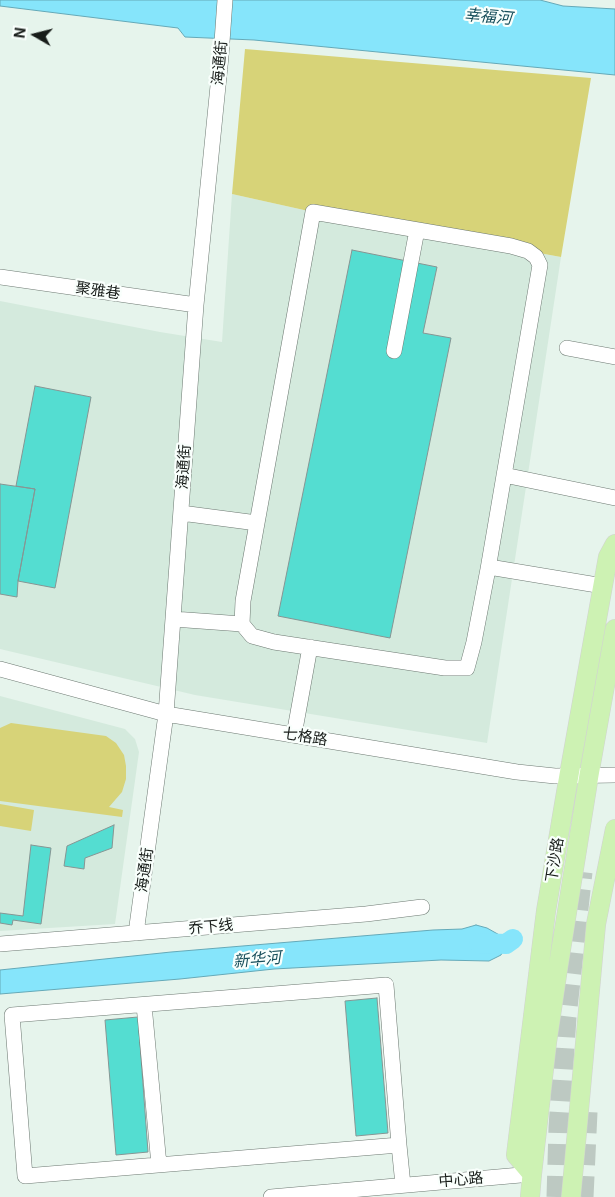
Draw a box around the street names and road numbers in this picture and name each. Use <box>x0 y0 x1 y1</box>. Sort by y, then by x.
street label: 海通街 <box>209 40 231 86</box>
street label: 聚雅巷 <box>74 279 122 303</box>
street label: 海通街 <box>173 444 195 490</box>
street label: 七格路 <box>281 725 329 749</box>
street label: 下沙路 <box>543 836 567 884</box>
street label: 海通街 <box>133 846 157 894</box>
street label: 乔下线 <box>188 916 234 938</box>
street label: 中心路 <box>438 1169 484 1191</box>

